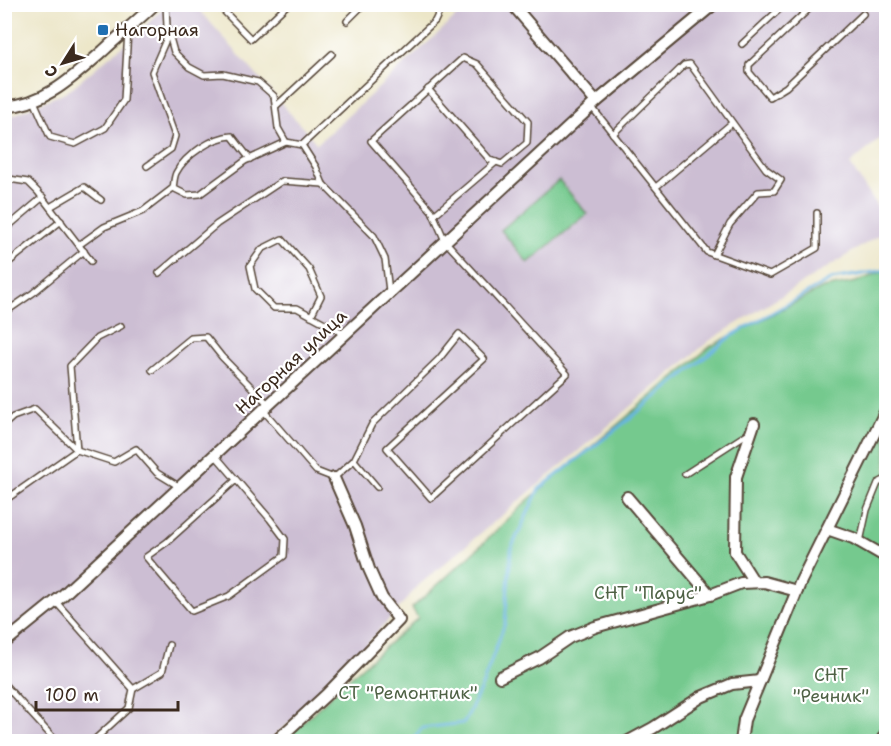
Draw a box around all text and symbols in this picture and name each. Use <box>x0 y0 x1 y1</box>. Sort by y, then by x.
place label: Нагорная <box>115 18 199 42</box>
marker: Нагорная <box>96 23 110 37</box>
north arrow <box>33 33 93 93</box>
text: С <box>40 61 63 82</box>
street label: Нагорная улица <box>230 304 352 420</box>
park label: СНТ "Парус" <box>594 581 702 605</box>
park label: СНТ "Речник" <box>793 663 869 708</box>
scale bar <box>36 674 178 712</box>
park label: СТ "Ремонтник" <box>338 681 478 705</box>
text: 100 m <box>45 683 99 707</box>

